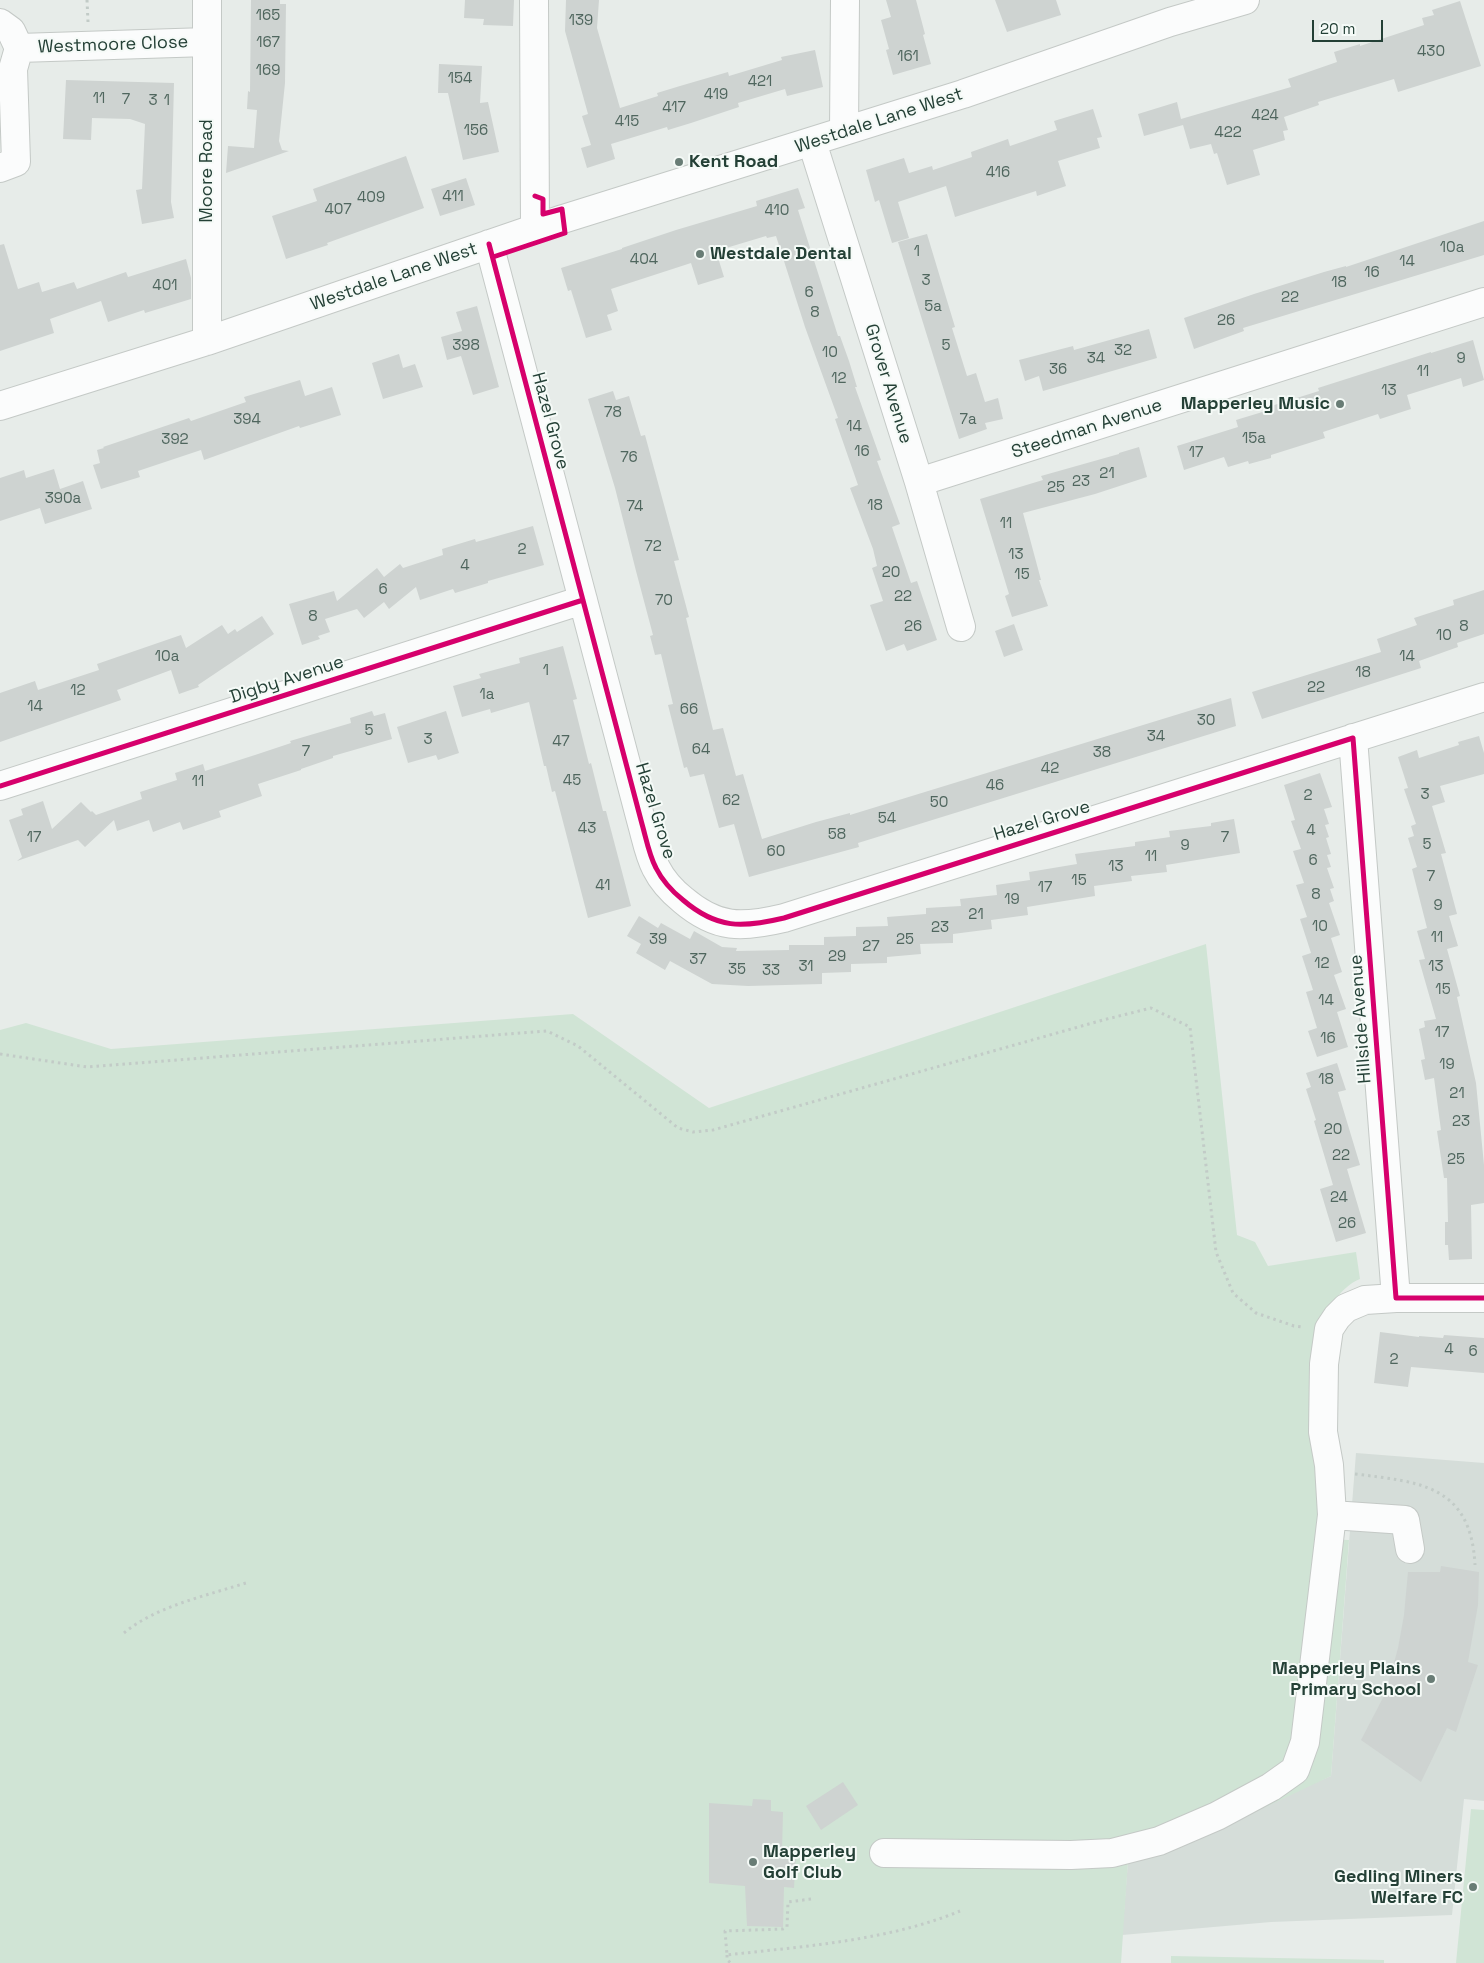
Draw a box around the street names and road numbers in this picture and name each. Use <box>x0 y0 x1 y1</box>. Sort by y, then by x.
street label: Westmoore Close <box>37 32 189 58</box>
street label: Westdale Lane West <box>792 84 966 158</box>
street label: Moore Road <box>196 119 218 223</box>
street label: Westdale Lane West <box>308 238 480 316</box>
street label: Grover Avenue <box>860 322 916 446</box>
street label: Hazel Grove <box>527 370 573 472</box>
street label: Steedman Avenue <box>1009 394 1165 464</box>
street label: Digby Avenue <box>227 651 347 709</box>
street label: Hazel Grove <box>630 760 680 862</box>
street label: Hazel Grove <box>991 796 1093 846</box>
street label: Hillside Avenue <box>1346 954 1376 1084</box>

